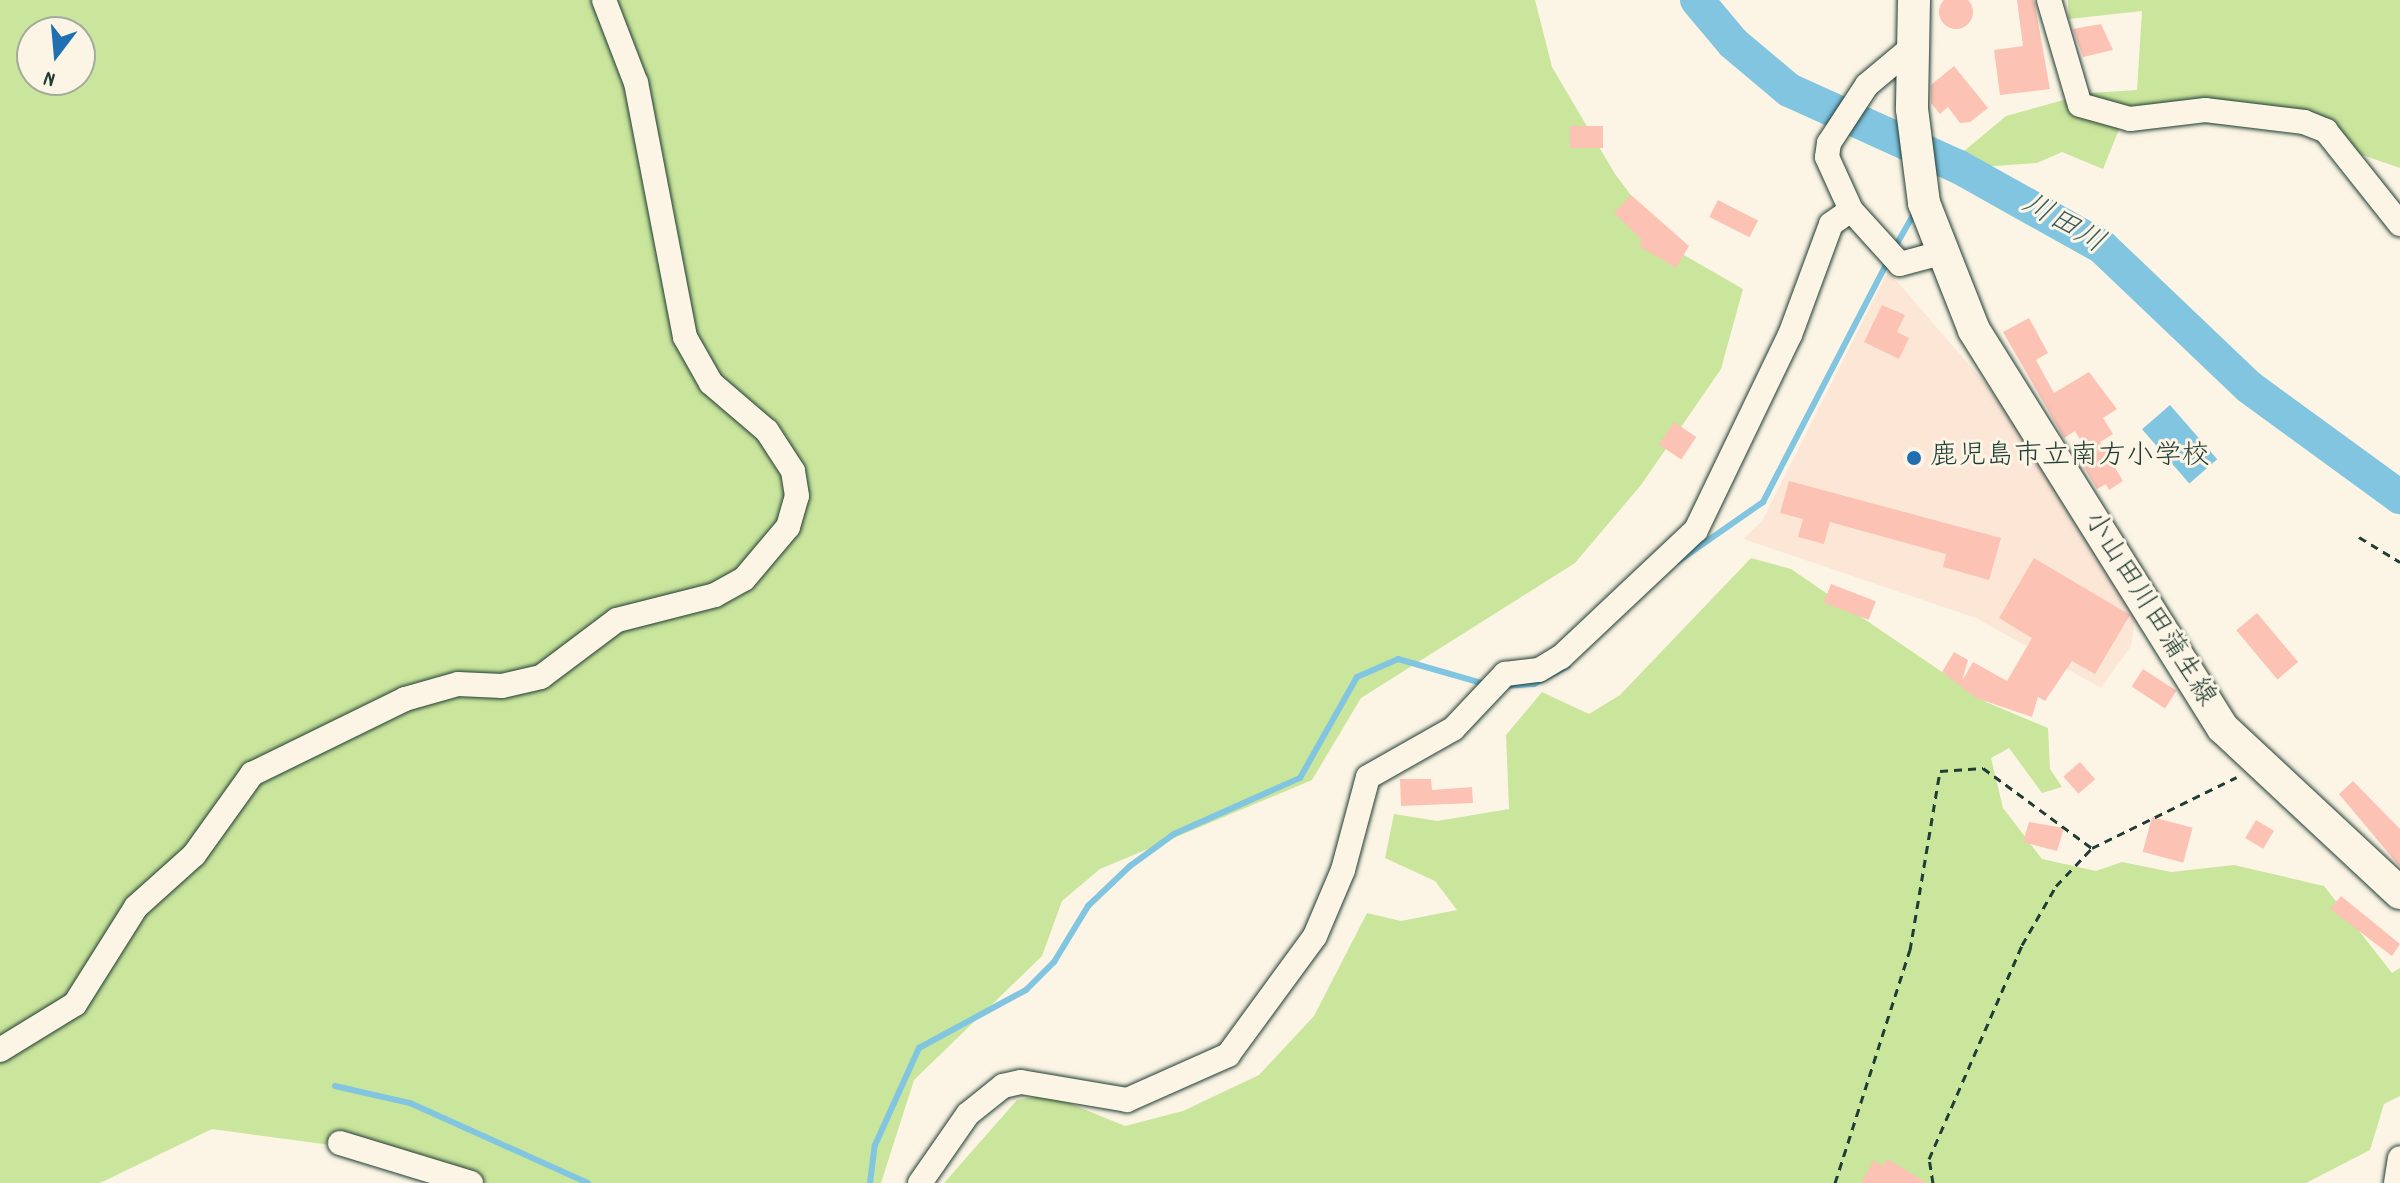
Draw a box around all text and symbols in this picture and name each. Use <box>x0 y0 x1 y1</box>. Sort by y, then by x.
north arrow <box>16 16 96 96</box>
text: N <box>40 61 59 94</box>
water label: 川田川 <box>2014 188 2110 264</box>
place label: 鹿児島市立南方小学校 <box>1930 441 2210 475</box>
marker: 鹿児島市立南方小学校 <box>1905 449 1923 467</box>
street label: 小山田川田蒲生線 <box>2074 506 2222 714</box>

